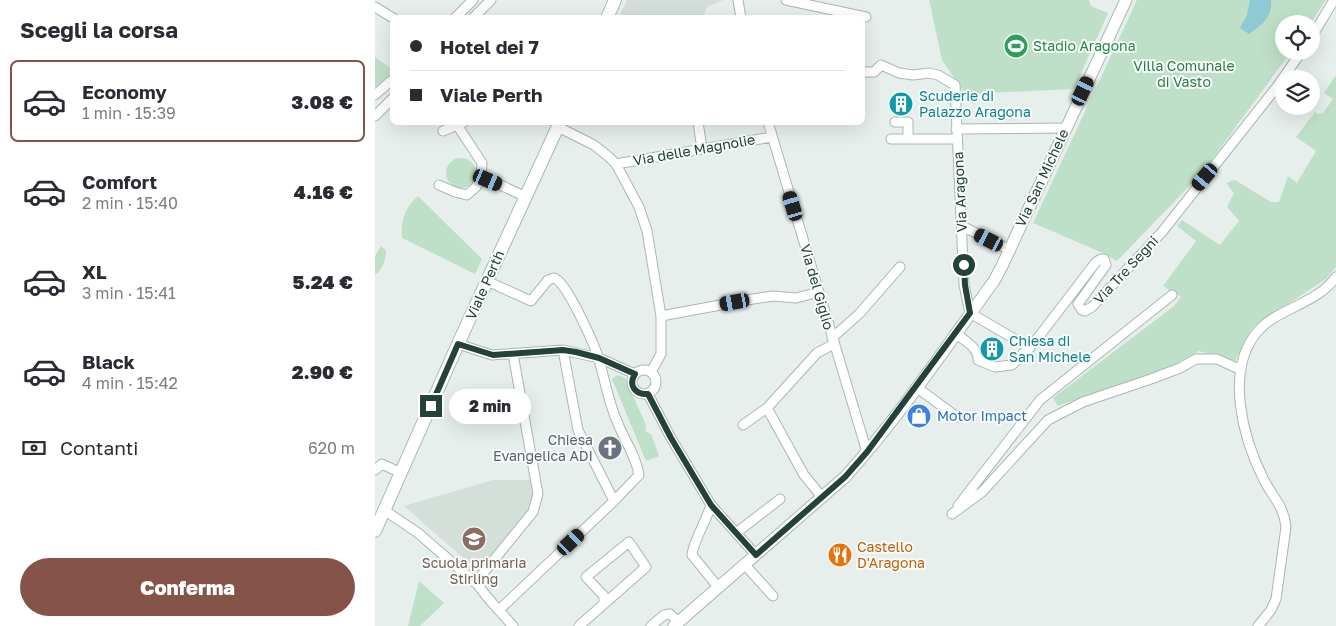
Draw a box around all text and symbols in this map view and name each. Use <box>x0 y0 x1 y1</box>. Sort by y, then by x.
map controls <box>1275 15 1320 115</box>
button: locate <box>1275 15 1320 60</box>
text: Scegli la corsa <box>20 16 178 43</box>
sports icon: Stadio Aragona <box>1003 33 1029 59</box>
text: Hotel dei 7 <box>440 35 539 58</box>
place label: Stadio Aragona <box>1033 37 1136 54</box>
park label: Villa Comunale di Vasto <box>1133 57 1235 90</box>
button: layers <box>1275 70 1320 115</box>
car <box>1069 74 1096 108</box>
icon: car <box>22 79 67 124</box>
text: Economy <box>82 80 167 103</box>
text: Viale Perth <box>440 83 543 106</box>
place label: Scuderie di Palazzo Aragona <box>919 87 1031 120</box>
text: 3.08 € <box>291 90 353 113</box>
building icon: Scuderie di Palazzo Aragona <box>888 91 914 117</box>
text: 1 min · 15:39 <box>82 103 176 123</box>
street label: Via San Michele <box>1011 126 1072 229</box>
street label: Via delle Magnolie <box>632 130 756 169</box>
street label: Via Aragona <box>949 151 970 233</box>
car <box>1189 161 1220 193</box>
car <box>471 167 504 193</box>
icon: car <box>22 169 67 214</box>
text: Comfort <box>82 170 157 193</box>
text: 4.16 € <box>294 180 353 203</box>
car <box>781 189 804 223</box>
text: 2 min · 15:40 <box>82 193 178 213</box>
car <box>972 227 1005 253</box>
street label: Via Tre Segni <box>1090 232 1162 307</box>
street label: Via del Giglio <box>797 242 838 332</box>
street label: Viale Perth <box>462 247 507 322</box>
route start <box>953 254 975 276</box>
icon: car <box>22 259 67 304</box>
text: XL <box>82 260 107 283</box>
text: 5.24 € <box>292 270 353 293</box>
text: 3 min · 15:41 <box>82 283 176 303</box>
car <box>718 292 751 312</box>
place label: Chiesa di San Michele <box>1009 332 1091 365</box>
building icon: Chiesa di San Michele <box>979 336 1005 362</box>
icon: car <box>22 349 67 394</box>
text: Black <box>82 350 135 373</box>
text: 2.90 € <box>292 360 353 383</box>
text: 4 min · 15:42 <box>82 373 178 393</box>
callout: 2 min <box>449 388 531 424</box>
route end <box>420 395 442 417</box>
text: 2 min <box>469 396 511 416</box>
shop icon: Motor Impact <box>906 403 932 429</box>
place label: Motor Impact <box>937 407 1027 424</box>
place label: Chiesa Evangelica ADI <box>493 431 593 464</box>
icon: cash <box>20 434 48 462</box>
church icon: Chiesa Evangelica ADI <box>597 435 623 461</box>
text: Contanti <box>60 436 138 459</box>
text: 620 m <box>308 438 355 458</box>
school or university icon: Scuola primaria Stirling <box>461 526 487 552</box>
car <box>554 526 587 558</box>
place label: Castello D'Aragona <box>857 538 925 571</box>
restaurant icon: Castello D'Aragona <box>827 542 853 568</box>
place label: Scuola primaria Stirling <box>422 554 526 587</box>
button: Conferma <box>20 558 355 616</box>

